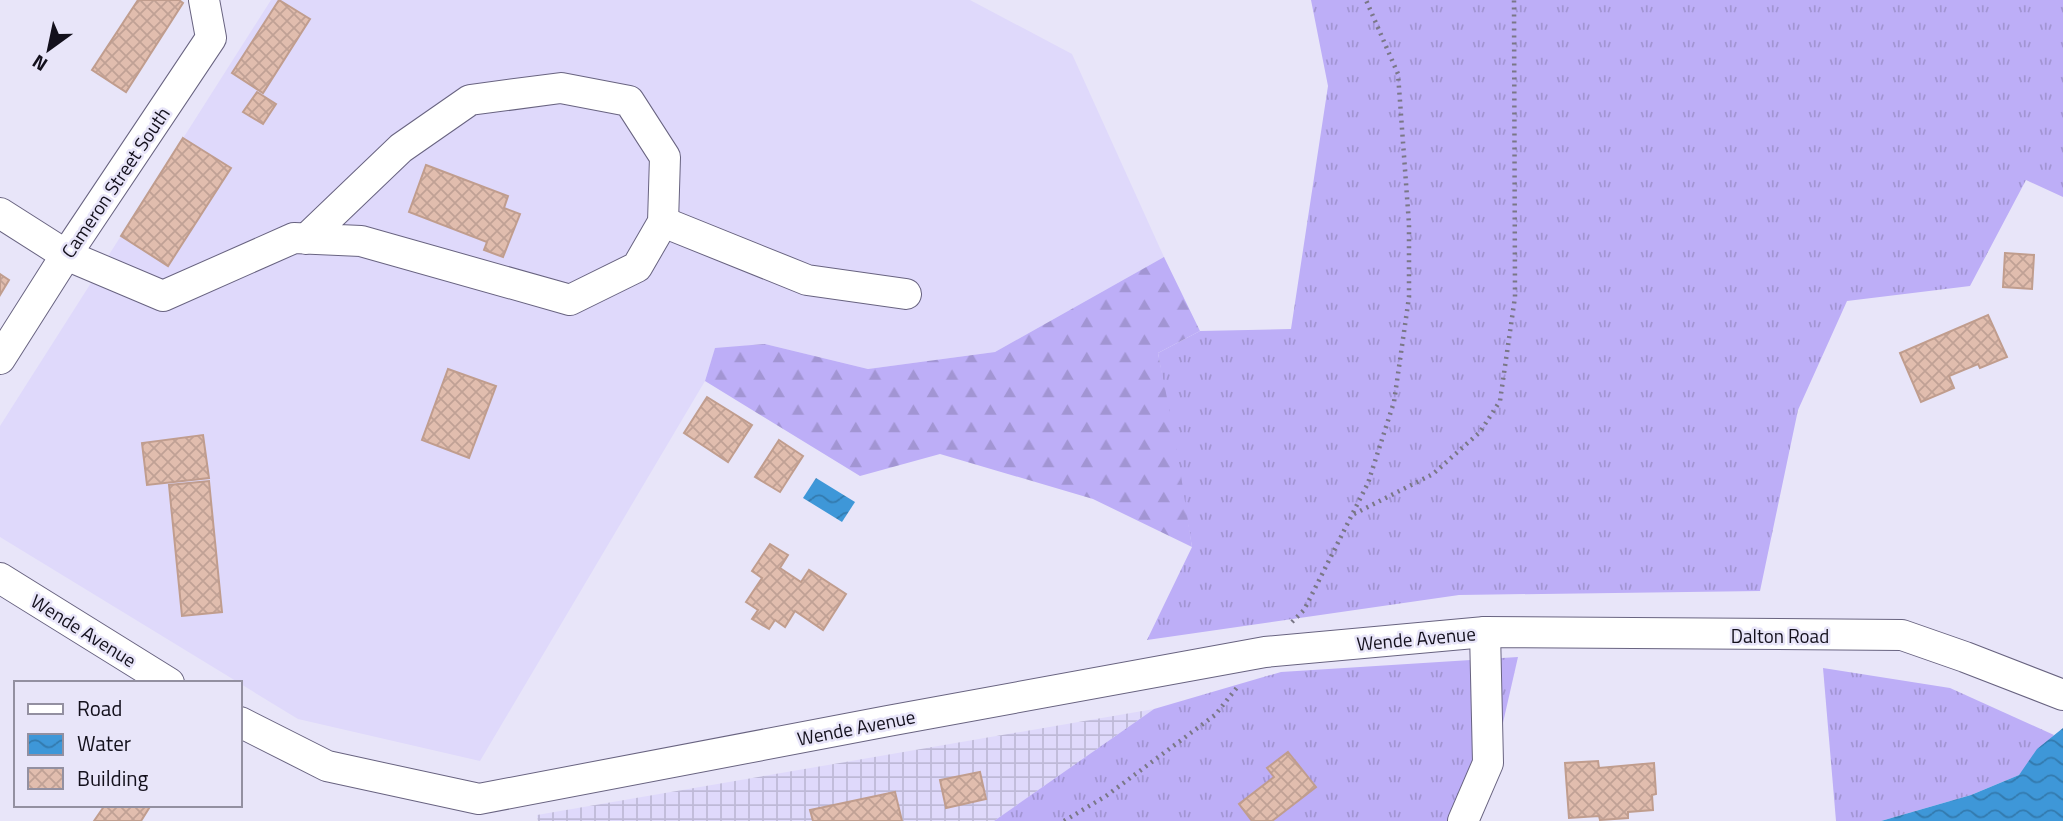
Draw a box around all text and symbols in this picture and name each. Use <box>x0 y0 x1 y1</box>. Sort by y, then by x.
north arrow <box>14 14 84 84</box>
text: N <box>26 48 53 79</box>
street label: Cameron Street South <box>54 101 176 263</box>
street label: Wende Avenue <box>26 586 142 674</box>
street label: Wende Avenue <box>1355 618 1477 658</box>
street label: Dalton Road <box>1731 621 1829 650</box>
legend <box>14 681 242 807</box>
text: Road <box>77 692 122 724</box>
street label: Wende Avenue <box>795 701 917 753</box>
text: Water <box>77 727 131 759</box>
text: Building <box>77 762 149 794</box>

